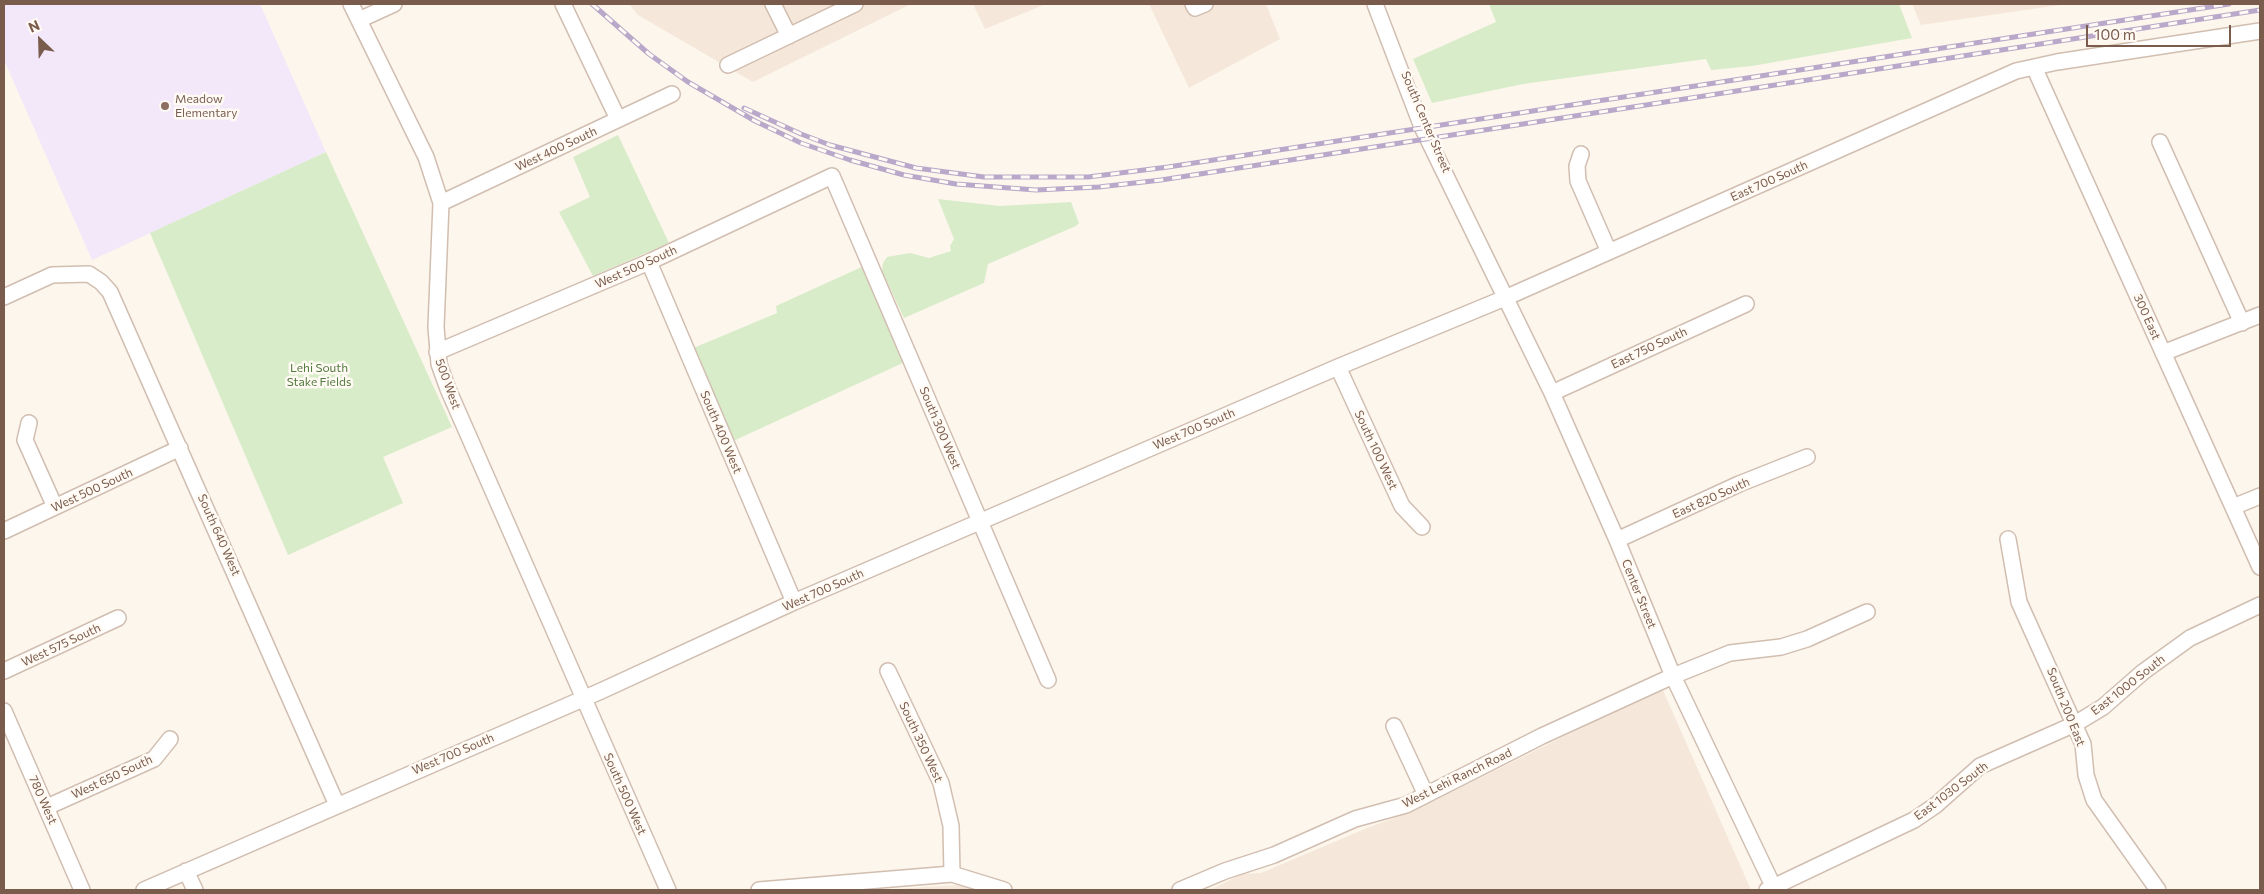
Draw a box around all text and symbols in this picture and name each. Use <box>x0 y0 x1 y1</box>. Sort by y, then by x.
north arrow <box>15 15 65 65</box>
scale bar <box>2089 15 2234 47</box>
text: N <box>25 16 42 36</box>
text: 100 m <box>2094 25 2136 43</box>
street label: South Center Street <box>1398 69 1454 175</box>
place label: Meadow Elementary <box>175 92 237 120</box>
marker: Meadow Elementary <box>159 100 171 112</box>
street label: West 400 South <box>513 124 599 174</box>
street label: East 700 South <box>1728 158 1810 204</box>
street label: West 500 South <box>593 243 679 291</box>
street label: 300 East <box>2131 292 2163 342</box>
street label: East 750 South <box>1609 324 1689 372</box>
street label: 500 West <box>432 357 464 411</box>
park label: Lehi South Stake Fields <box>287 361 351 389</box>
street label: South 300 West <box>916 385 964 471</box>
street label: South 400 West <box>697 389 745 475</box>
street label: West 700 South <box>1151 405 1237 453</box>
street label: South 100 West <box>1351 408 1401 492</box>
street label: West 500 South <box>49 465 135 515</box>
street label: East 820 South <box>1670 475 1752 521</box>
street label: South 640 West <box>195 492 243 578</box>
street label: Center Street <box>1619 557 1659 631</box>
street label: West 700 South <box>780 566 866 614</box>
street label: West 575 South <box>19 620 103 670</box>
street label: East 1000 South <box>2088 652 2168 718</box>
street label: South 200 East <box>2044 666 2088 748</box>
street label: South 350 West <box>896 700 946 784</box>
street label: West 700 South <box>410 730 496 778</box>
street label: West Lehi Ranch Road <box>1400 745 1514 811</box>
street label: South 500 West <box>601 751 649 837</box>
street label: West 650 South <box>69 752 155 802</box>
street label: East 1030 South <box>1911 759 1991 823</box>
street label: 780 West <box>26 773 60 827</box>

